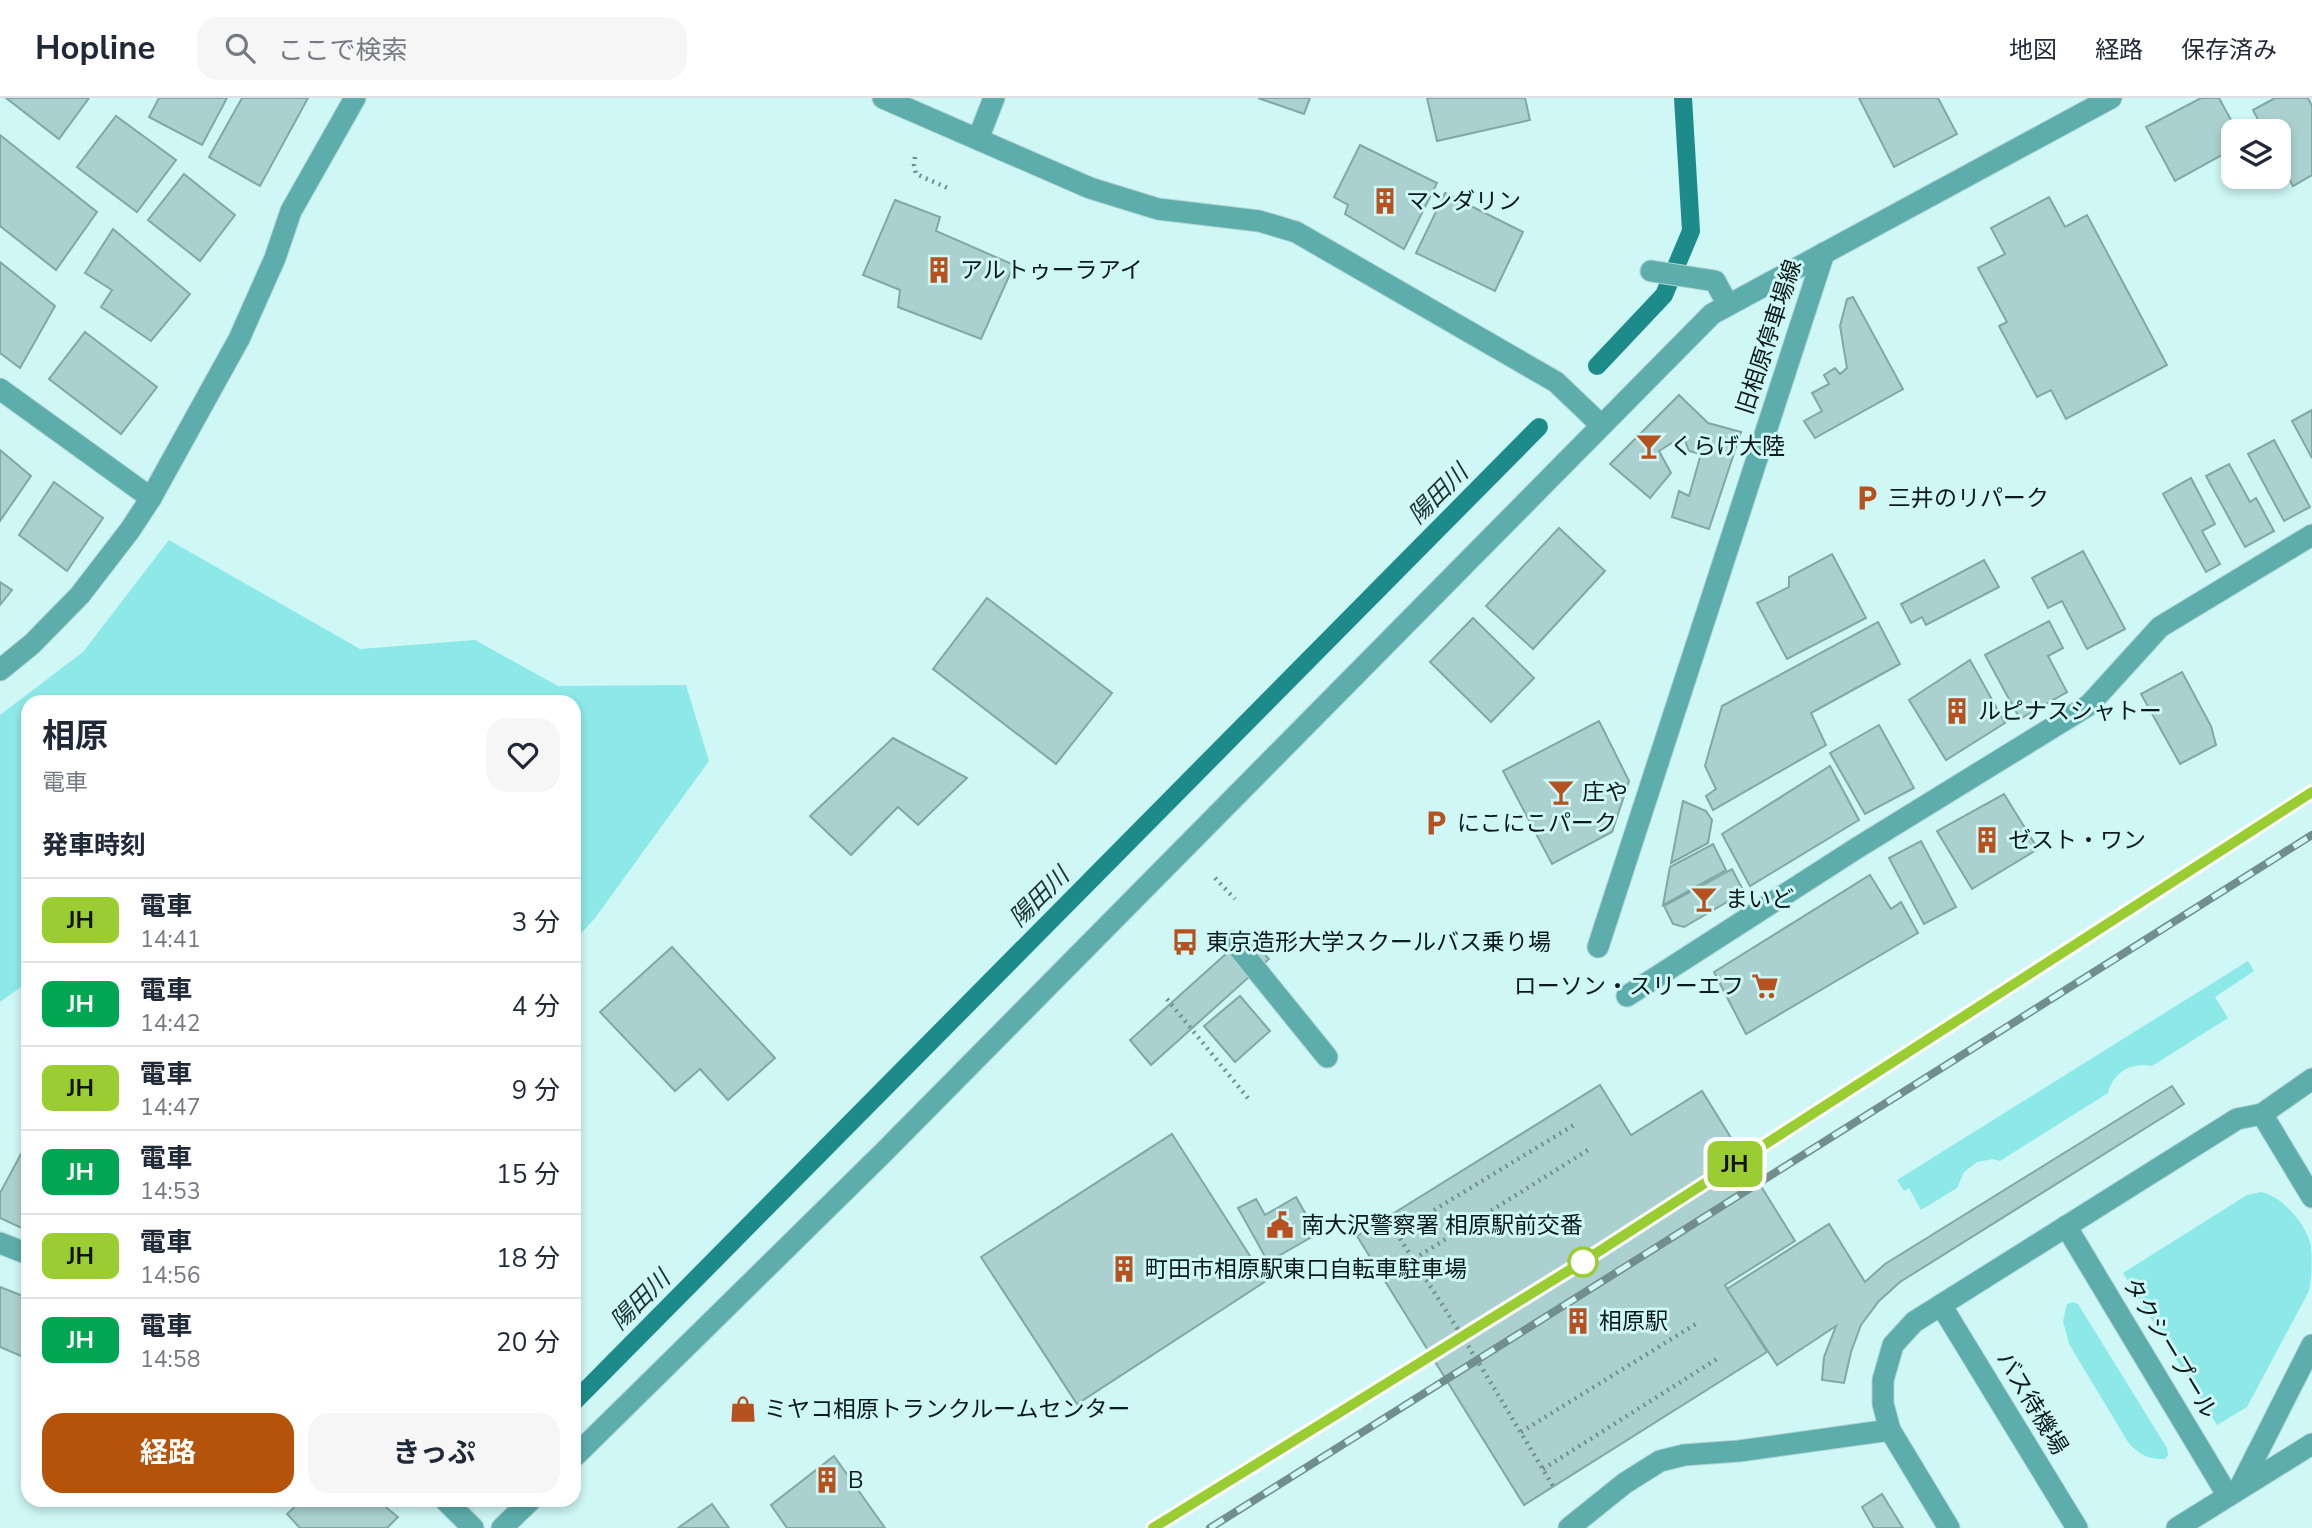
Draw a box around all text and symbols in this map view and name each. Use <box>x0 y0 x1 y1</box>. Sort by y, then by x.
search box <box>197 17 687 80</box>
text: Hopline <box>35 26 155 71</box>
icon: search <box>221 29 259 67</box>
text: ここで検索 <box>277 33 407 68</box>
text: 地図 <box>2009 34 2057 66</box>
text: 経路 <box>2095 34 2143 66</box>
text: 保存済み <box>2181 34 2277 66</box>
map controls <box>2221 119 2291 189</box>
button: layers <box>2221 119 2291 189</box>
building icon: マンダリン <box>1370 186 1400 216</box>
place label: マンダリン <box>1406 186 1521 217</box>
building icon: アルトゥーラアイ <box>924 255 954 285</box>
place label: アルトゥーラアイ <box>960 255 1143 286</box>
street label: 旧相原停車場線 <box>1729 256 1809 418</box>
bar icon: くらげ大陸 <box>1634 431 1664 461</box>
place label: くらげ大陸 <box>1670 431 1785 462</box>
water label: 陽田川 <box>1401 455 1477 531</box>
parking icon: 三井のリパーク <box>1852 483 1882 513</box>
place label: 三井のリパーク <box>1888 483 2049 514</box>
building icon: ルピナスシャトー <box>1942 696 1972 726</box>
place label: ルピナスシャトー <box>1978 696 2162 727</box>
text: 相原 <box>42 714 108 759</box>
button: heart <box>486 718 560 792</box>
text: 電車 <box>42 767 88 798</box>
bar icon: 庄や <box>1546 777 1576 807</box>
place label: 庄や <box>1582 777 1628 808</box>
parking icon: にこにこパーク <box>1421 808 1451 838</box>
place label: にこにこパーク <box>1457 808 1617 839</box>
building icon: ゼスト・ワン <box>1972 825 2002 855</box>
place label: ゼスト・ワン <box>2008 825 2146 856</box>
text: 発車時刻 <box>42 828 146 863</box>
water label: 陽田川 <box>1002 858 1078 934</box>
bar icon: まいど <box>1689 884 1719 914</box>
place label: まいど <box>1725 884 1794 915</box>
text: 電車 <box>140 889 192 924</box>
text: JH <box>67 904 94 936</box>
text: 3 分 <box>512 905 560 940</box>
text: 14:41 <box>140 924 200 955</box>
bus stop icon: 東京造形大学スクールバス乗り場 <box>1170 927 1200 957</box>
place label: 東京造形大学スクールバス乗り場 <box>1206 927 1551 958</box>
place label: ローソン・スリーエフ <box>1514 971 1744 1002</box>
supermarket icon: ローソン・スリーエフ <box>1750 971 1780 1001</box>
text: 電車 <box>140 973 192 1008</box>
text: JH <box>67 988 94 1020</box>
text: 4 分 <box>512 989 560 1024</box>
text: 14:42 <box>140 1008 200 1039</box>
text: 電車 <box>140 1057 192 1092</box>
text: JH <box>67 1072 94 1104</box>
text: 9 分 <box>512 1073 560 1108</box>
text: 14:47 <box>140 1092 200 1123</box>
text: 電車 <box>140 1141 192 1176</box>
line badge: JH <box>1704 1141 1766 1187</box>
text: JH <box>1721 1148 1749 1180</box>
text: JH <box>67 1156 94 1188</box>
text: 15 分 <box>496 1157 560 1192</box>
text: 14:53 <box>140 1176 200 1207</box>
public building icon: 南大沢警察署 相原駅前交番 <box>1265 1210 1295 1240</box>
place label: 南大沢警察署 相原駅前交番 <box>1301 1210 1583 1241</box>
text: 電車 <box>140 1225 192 1260</box>
text: JH <box>67 1240 94 1272</box>
text: 18 分 <box>496 1241 560 1276</box>
unlabelled marker <box>1568 1247 1598 1277</box>
building icon: 町田市相原駅東口自転車駐車場 <box>1109 1254 1139 1284</box>
place label: 町田市相原駅東口自転車駐車場 <box>1145 1254 1467 1285</box>
text: 14:56 <box>140 1260 200 1291</box>
water label: 陽田川 <box>603 1261 679 1337</box>
street label: タクシープール <box>2116 1272 2224 1424</box>
building icon: 相原駅 <box>1563 1306 1593 1336</box>
place label: 相原駅 <box>1599 1306 1668 1337</box>
text: 電車 <box>140 1309 192 1344</box>
text: JH <box>67 1324 94 1356</box>
text: 20 分 <box>496 1325 560 1360</box>
text: 14:58 <box>140 1344 200 1375</box>
street label: バス待機場 <box>1989 1346 2075 1460</box>
shop icon: ミヤコ相原トランクルームセンター <box>728 1394 758 1424</box>
place label: ミヤコ相原トランクルームセンター <box>764 1394 1131 1425</box>
button: 経路 <box>42 1413 294 1493</box>
button: きっぷ <box>308 1413 560 1493</box>
building icon: B <box>812 1465 842 1495</box>
place label: B <box>848 1465 864 1496</box>

